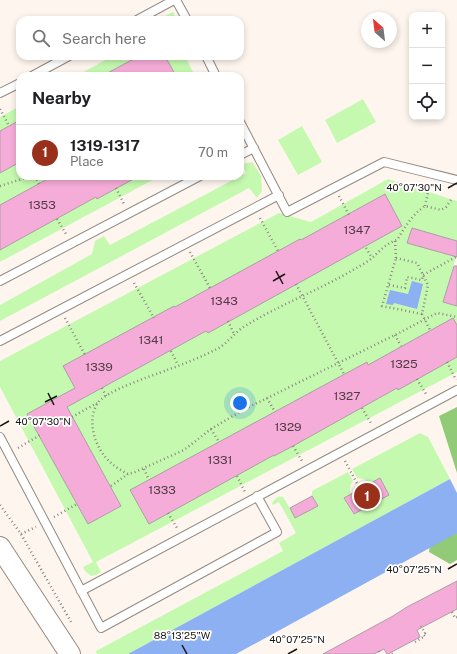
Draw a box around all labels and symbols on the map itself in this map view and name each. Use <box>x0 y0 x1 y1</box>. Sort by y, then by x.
north arrow <box>361 12 397 48</box>
text: 40°07'30"N <box>386 181 442 193</box>
house number: 1353 <box>28 198 56 212</box>
house number: 1347 <box>343 223 371 237</box>
house number: 1343 <box>210 294 238 308</box>
house number: 1341 <box>139 333 163 347</box>
house number: 1325 <box>390 357 418 371</box>
house number: 1339 <box>85 360 113 374</box>
house number: 1327 <box>334 389 360 403</box>
your location <box>230 393 250 413</box>
text: 40°07'30"N <box>15 415 71 427</box>
house number: 1329 <box>274 420 302 434</box>
house number: 1331 <box>208 453 232 467</box>
pin: 1 <box>354 481 380 511</box>
house number: 1333 <box>148 483 176 497</box>
text: 40°07'25"N <box>386 563 442 575</box>
text: 88°13'25"W <box>154 629 211 641</box>
text: 40°07'25"N <box>269 633 325 645</box>

